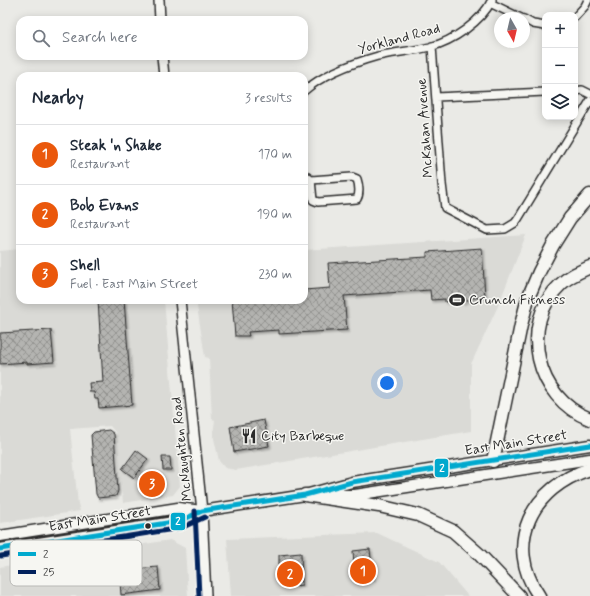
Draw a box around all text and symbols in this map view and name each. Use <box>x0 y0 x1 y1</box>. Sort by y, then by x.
north arrow <box>494 12 530 48</box>
map controls <box>542 12 578 120</box>
button: + <box>542 12 578 48</box>
search box <box>16 16 308 60</box>
street label: Yorkland Road <box>356 19 442 59</box>
icon: search <box>30 27 52 49</box>
text: Search here <box>62 28 138 48</box>
button: − <box>542 48 578 84</box>
street label: McKahan Avenue <box>413 77 437 178</box>
button: layers <box>542 84 578 120</box>
text: Nearby <box>32 87 84 109</box>
text: 3 results <box>245 90 292 107</box>
text: Steak 'n Shake <box>70 136 162 156</box>
text: 1 <box>42 146 48 163</box>
text: 170 m <box>258 146 292 163</box>
text: Restaurant <box>70 156 130 173</box>
text: Bob Evans <box>70 196 139 216</box>
text: 2 <box>42 206 48 223</box>
text: 190 m <box>257 206 292 223</box>
text: Restaurant <box>70 216 130 233</box>
text: Shell <box>70 256 100 276</box>
text: 3 <box>42 266 48 283</box>
text: 230 m <box>258 266 292 283</box>
text: Fuel · East Main Street <box>70 276 198 293</box>
sports icon: Crunch Fitness <box>448 291 466 309</box>
place label: Crunch Fitness <box>469 291 565 309</box>
your location <box>377 373 397 393</box>
street label: McNaughten Road <box>168 396 196 502</box>
street label: East Main Street <box>463 426 569 460</box>
restaurant icon: City Barbeque <box>240 427 258 445</box>
place label: City Barbeque <box>261 427 344 445</box>
line badge: 2 <box>434 458 449 478</box>
text: 2 <box>439 462 445 476</box>
pin: 3 <box>139 469 165 499</box>
street label: East Main Street <box>47 502 153 536</box>
line badge: 2 <box>170 512 186 531</box>
text: 2 <box>175 515 181 529</box>
unlabelled marker <box>143 521 153 531</box>
legend <box>10 540 142 586</box>
text: 2 <box>43 548 49 562</box>
pin: 1 <box>350 556 376 586</box>
pin: 2 <box>277 559 303 589</box>
text: 25 <box>43 566 54 580</box>

